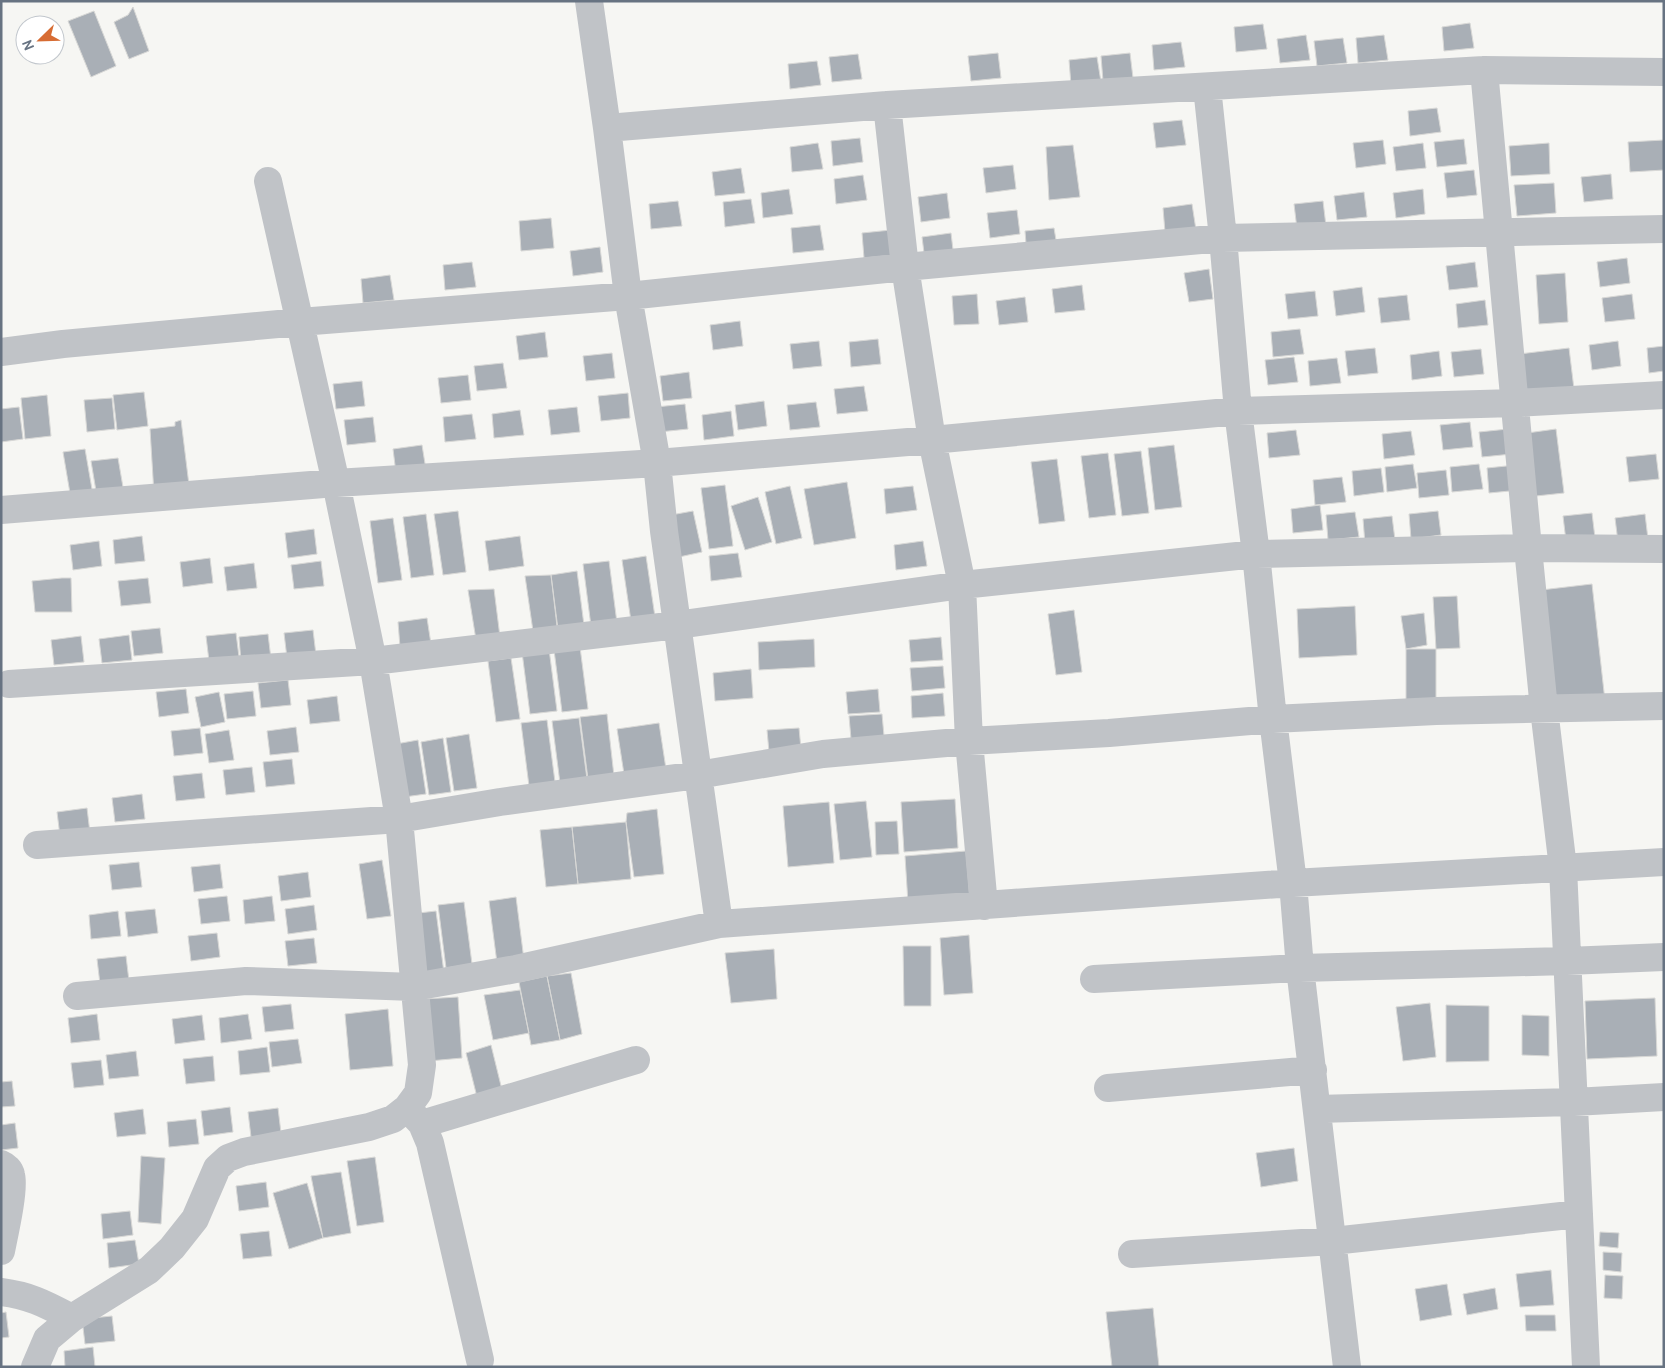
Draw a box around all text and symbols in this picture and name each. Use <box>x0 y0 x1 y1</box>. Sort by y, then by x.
north arrow <box>15 15 65 65</box>
text: N <box>18 37 38 53</box>

